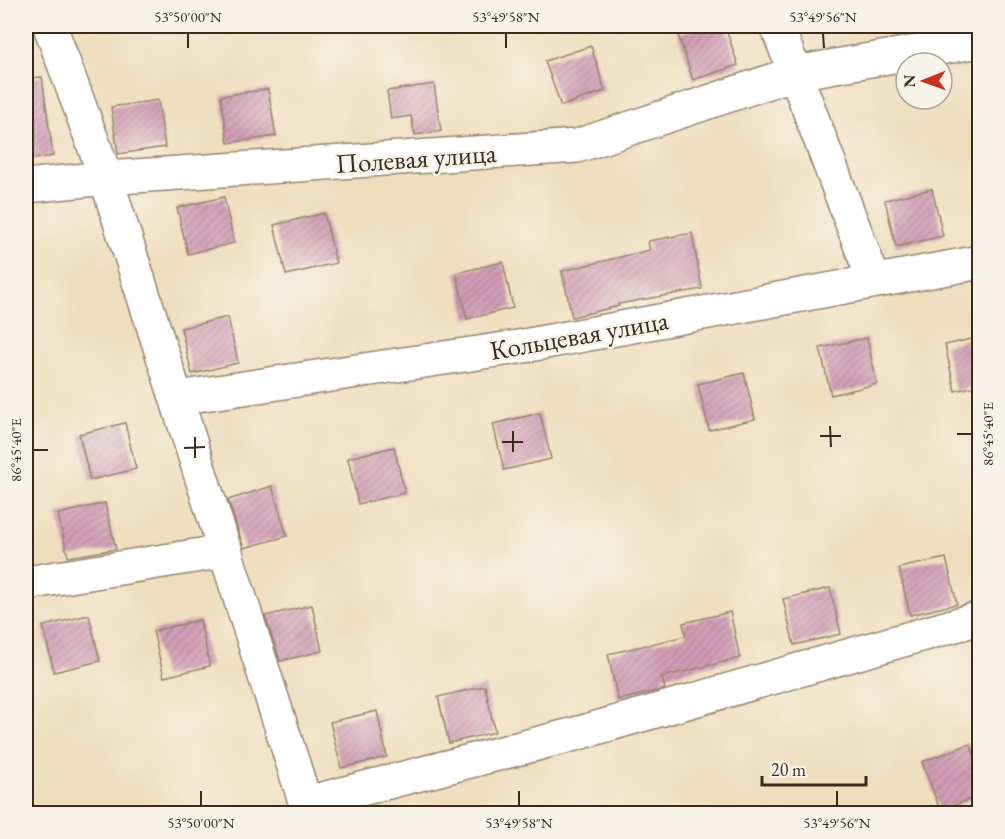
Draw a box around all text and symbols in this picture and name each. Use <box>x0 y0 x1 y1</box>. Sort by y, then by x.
text: 53°50'00"N <box>154 7 222 26</box>
text: 53°49'58"N <box>472 7 540 26</box>
text: 53°49'56"N <box>789 7 857 26</box>
north arrow <box>894 51 954 111</box>
text: N <box>899 75 920 88</box>
street label: Полевая улица <box>334 135 498 181</box>
street label: Кольцевая улица <box>487 302 671 368</box>
text: 86°45'40"E <box>978 401 997 466</box>
text: 86°45'40"E <box>6 417 25 482</box>
scale bar <box>762 749 866 787</box>
text: 20 m <box>771 758 806 781</box>
text: 53°50'00"N <box>167 813 235 832</box>
text: 53°49'58"N <box>485 813 553 832</box>
text: 53°49'56"N <box>803 813 871 832</box>

